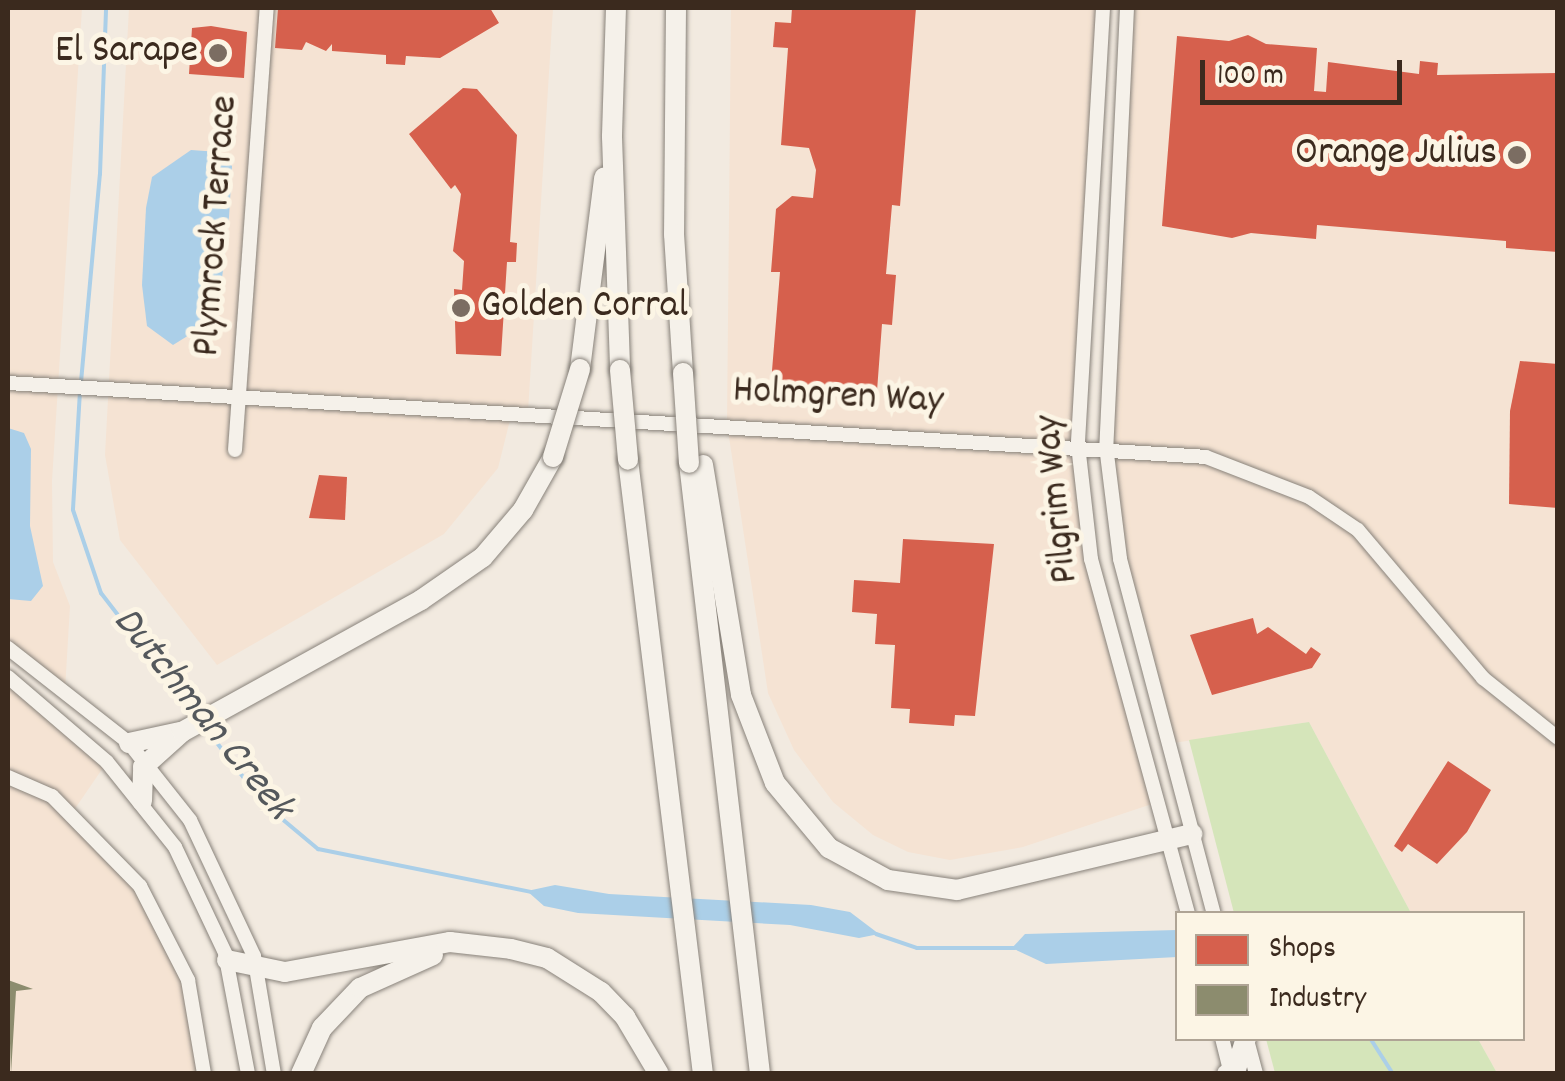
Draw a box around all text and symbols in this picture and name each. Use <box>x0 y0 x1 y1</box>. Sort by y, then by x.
place label: El Sarape <box>55 29 198 77</box>
scale bar <box>1205 40 1408 102</box>
marker: El Sarape <box>207 42 229 64</box>
text: 100 m <box>1217 56 1284 99</box>
street label: Plymrock Terrace <box>185 94 251 358</box>
place label: Orange Julius <box>1295 131 1497 179</box>
marker: Orange Julius <box>1506 144 1528 166</box>
place label: Golden Corral <box>481 284 688 332</box>
marker: Golden Corral <box>450 297 472 319</box>
street label: Holmgren Way <box>731 369 945 427</box>
street label: Pilgrim Way <box>1026 412 1092 586</box>
water label: Dutchman Creek <box>100 598 302 832</box>
legend <box>1175 911 1525 1041</box>
text: Shops <box>1269 929 1336 972</box>
text: Industry <box>1269 979 1366 1022</box>

